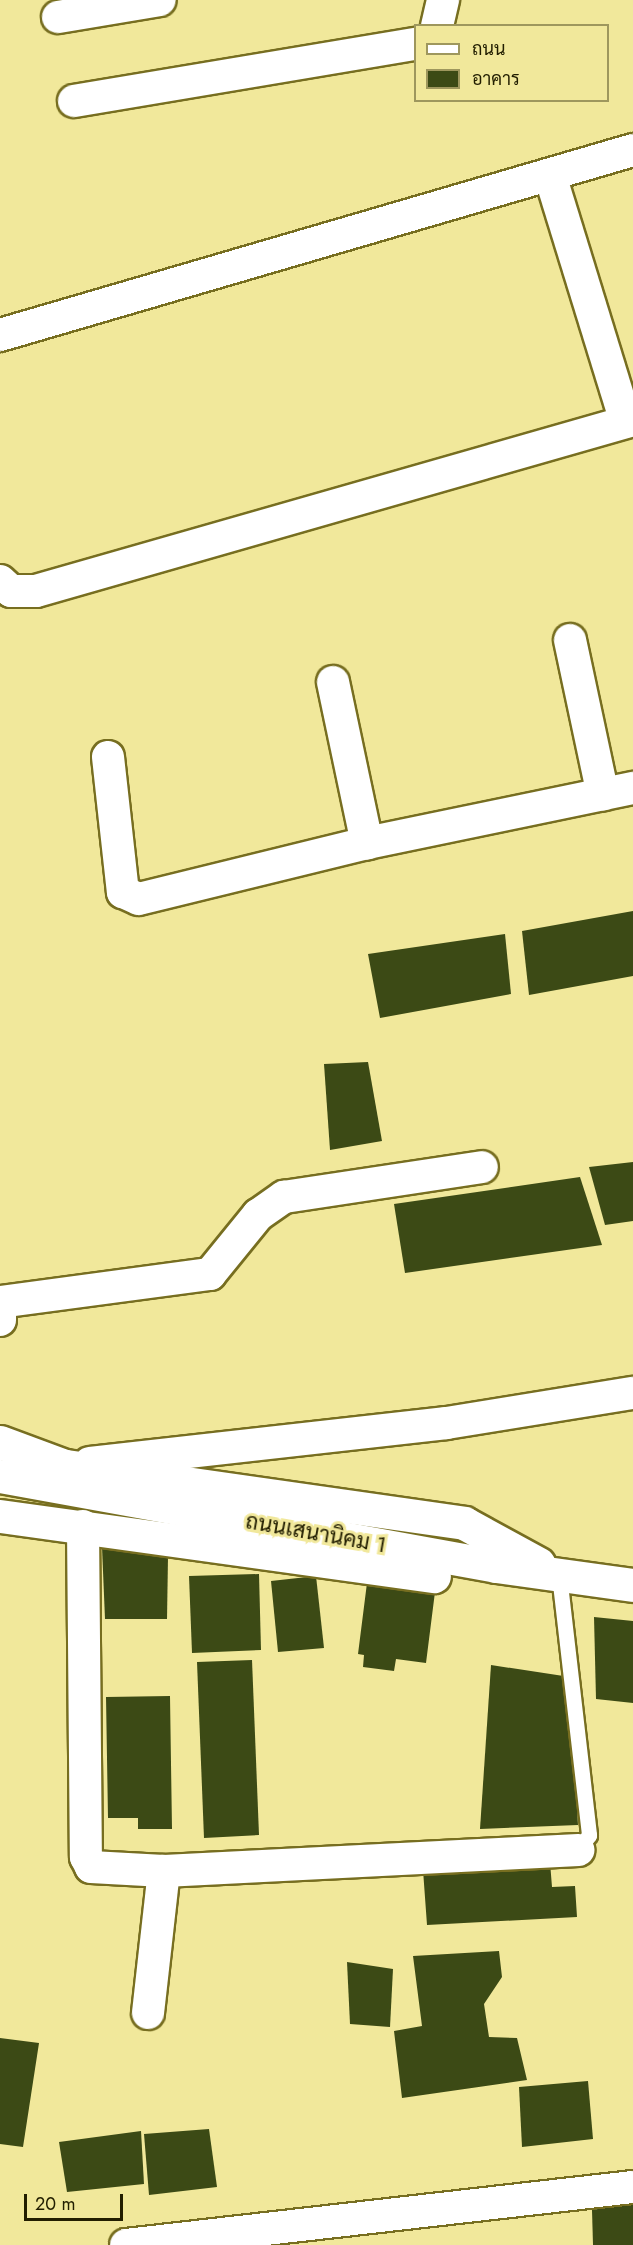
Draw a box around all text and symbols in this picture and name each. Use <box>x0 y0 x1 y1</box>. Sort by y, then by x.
legend <box>414 24 609 102</box>
text: ถนน <box>472 36 505 62</box>
text: อาคาร <box>472 66 520 92</box>
street label: ถนนเสนานิคม 1 <box>244 1508 388 1558</box>
scale bar <box>27 2182 126 2220</box>
text: 20 m <box>35 2191 75 2217</box>

